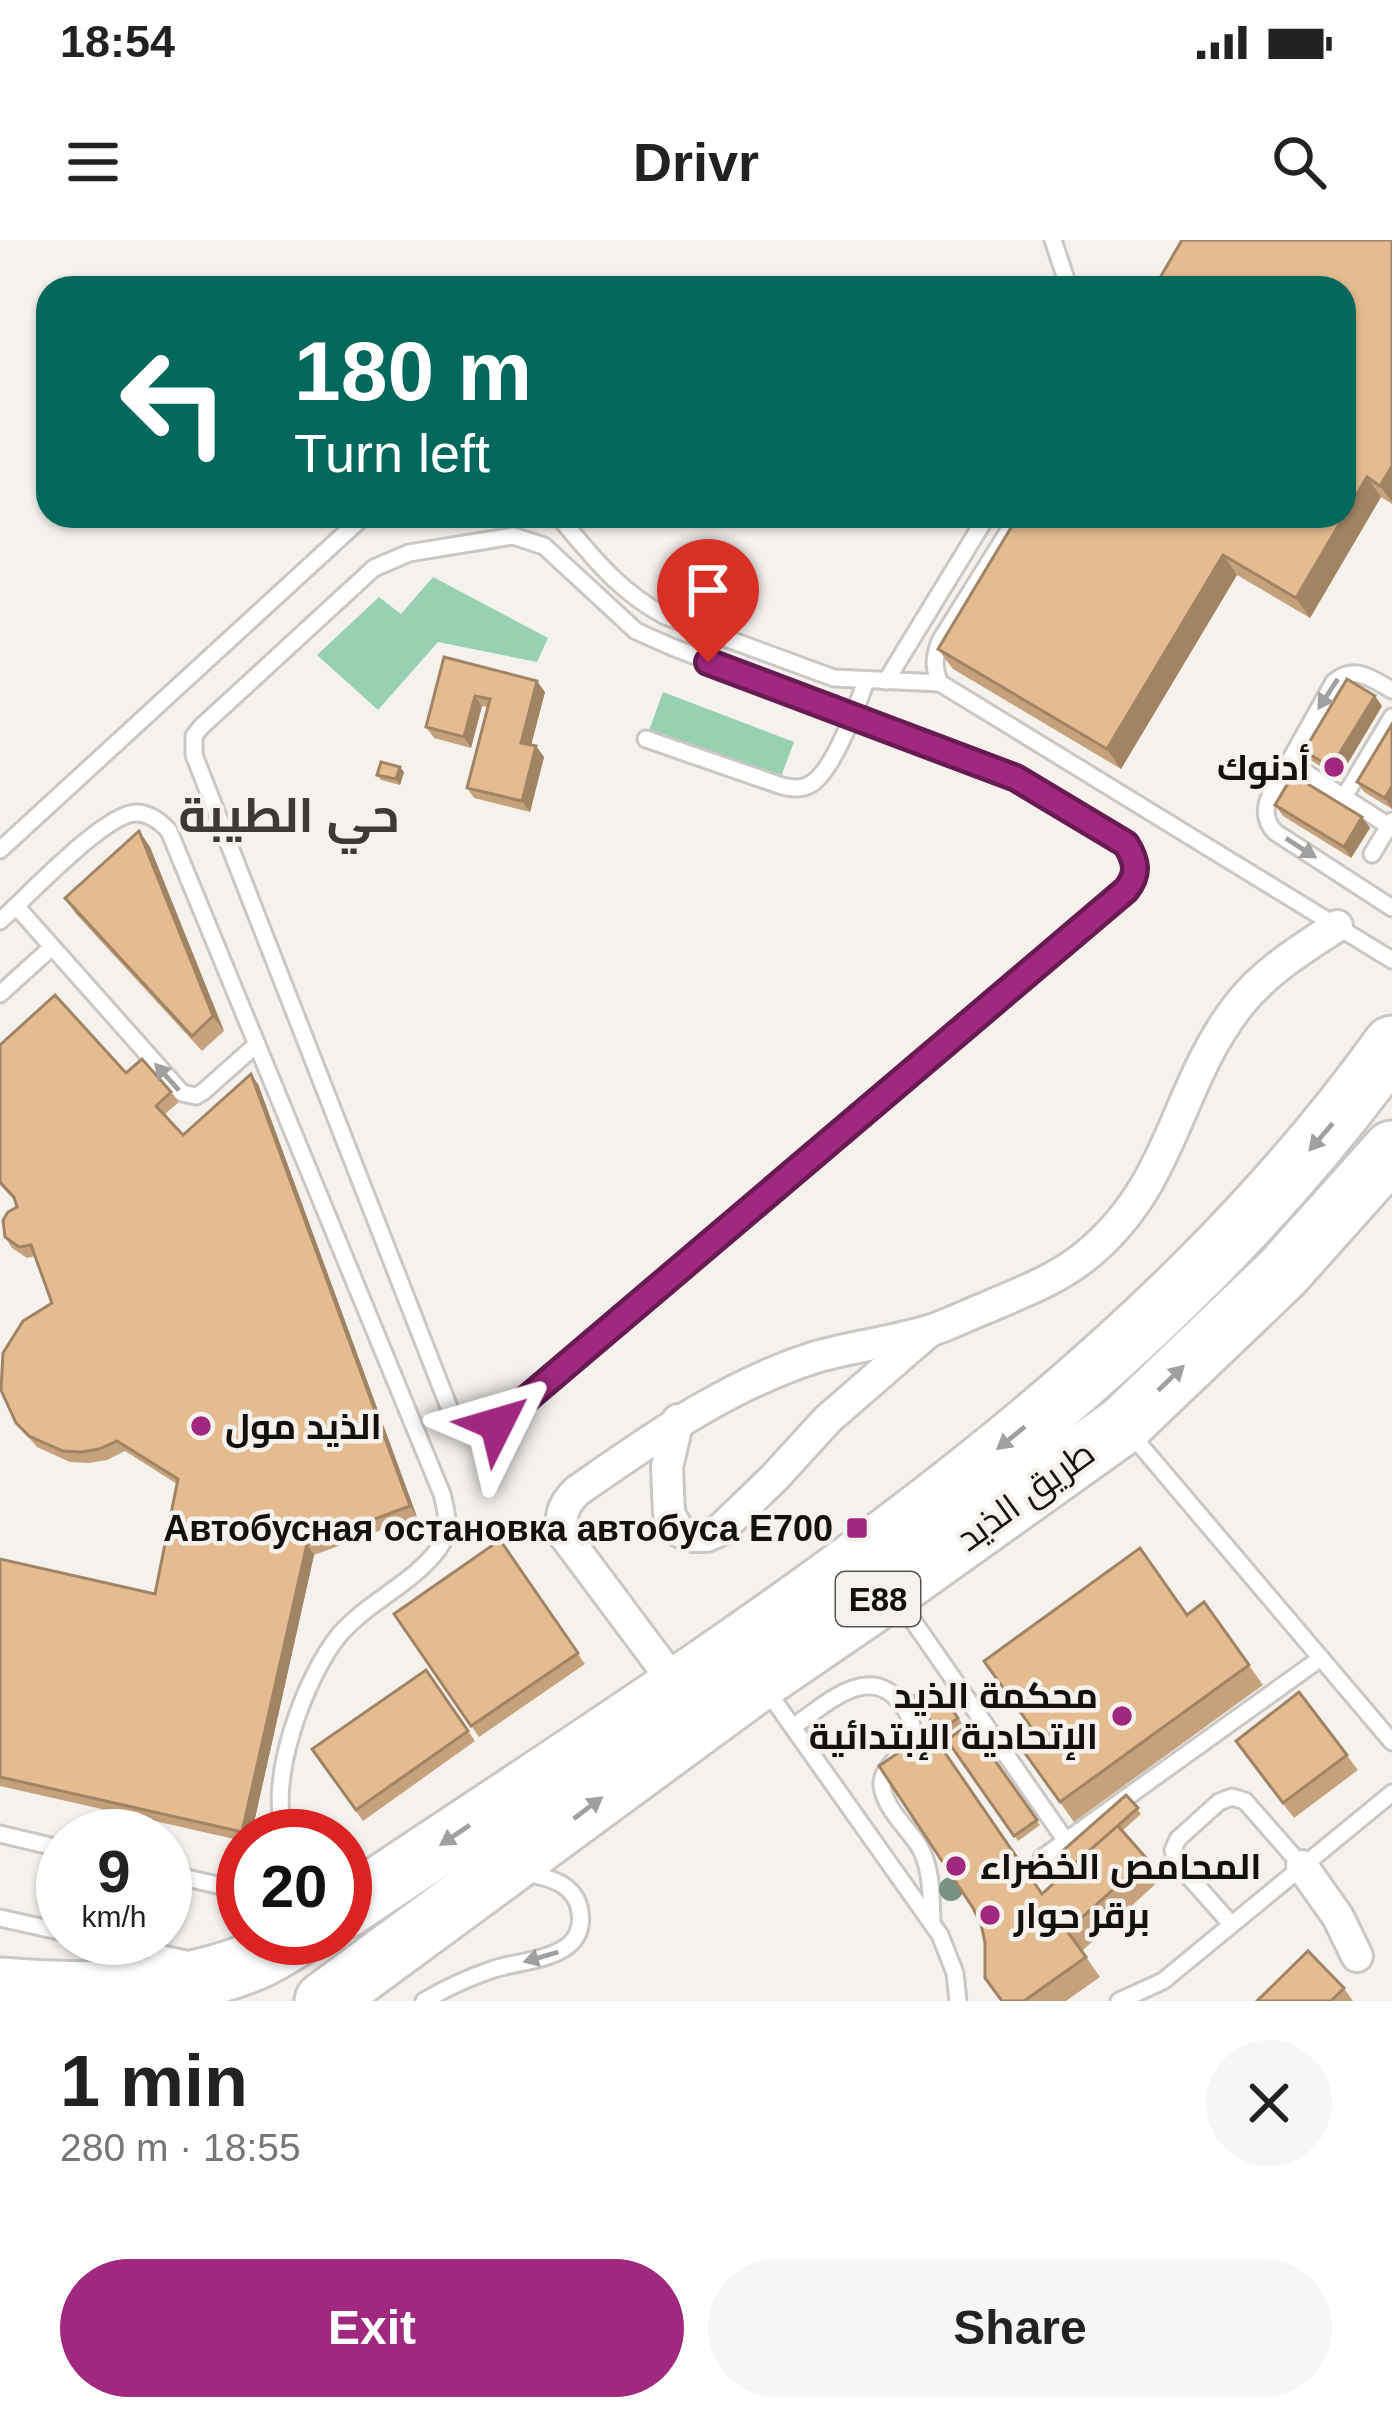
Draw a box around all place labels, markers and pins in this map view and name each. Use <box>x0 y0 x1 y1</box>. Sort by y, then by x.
pin <box>657 539 759 662</box>
place label: أدنوك <box>1217 744 1310 789</box>
marker: أدنوك <box>1321 754 1347 780</box>
place label: الذيد مول <box>225 1406 382 1449</box>
marker: الذيد مول <box>188 1413 214 1439</box>
place label: Автобусная остановка автобуса Е700 <box>163 1508 833 1549</box>
marker: Автобусная остановка автобуса Е700 <box>844 1515 870 1541</box>
place label: محكمة الذيد الإتحادية الإبتدائية <box>809 1675 1098 1760</box>
marker: محكمة الذيد الإتحادية الإبتدائية <box>1109 1703 1135 1729</box>
place label: المحامص الخضراء <box>980 1846 1261 1888</box>
marker: المحامص الخضراء <box>943 1853 969 1879</box>
place label: برقر حوار <box>1013 1895 1150 1937</box>
marker: برقر حوار <box>977 1902 1003 1928</box>

